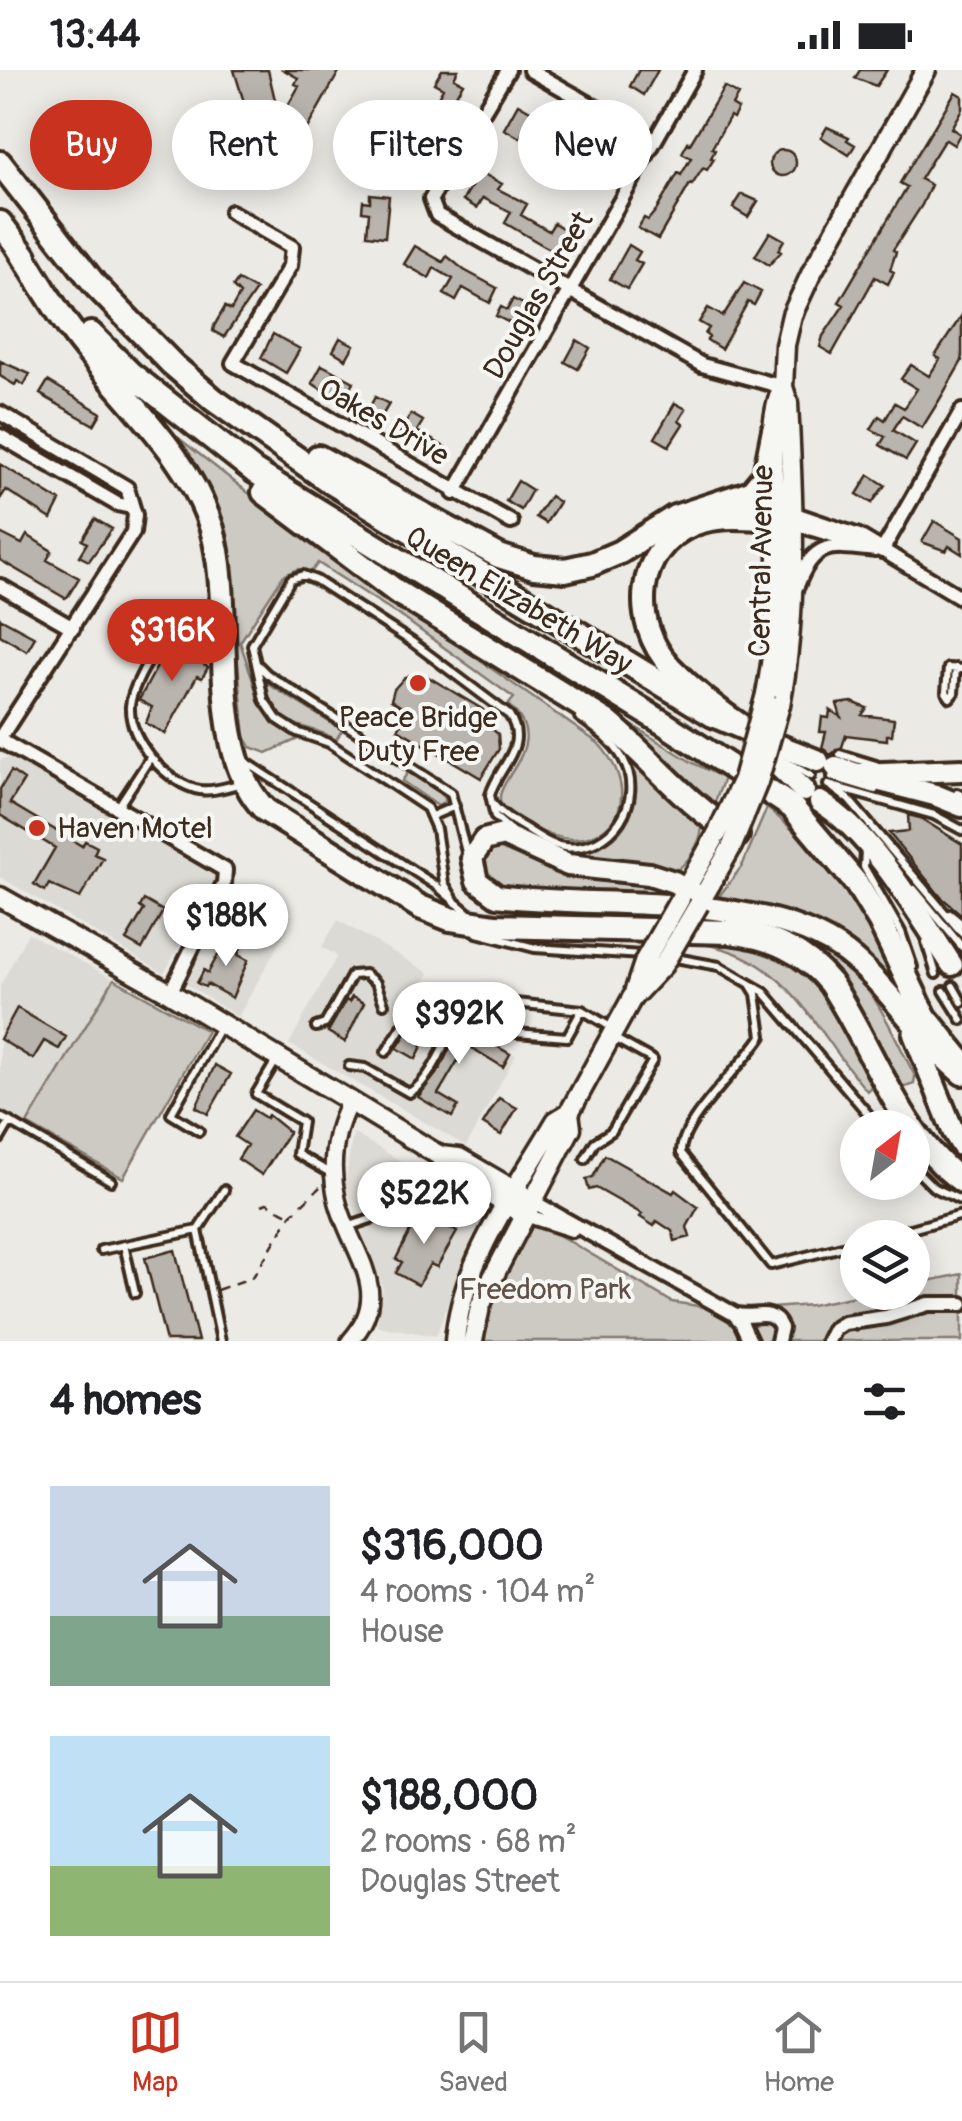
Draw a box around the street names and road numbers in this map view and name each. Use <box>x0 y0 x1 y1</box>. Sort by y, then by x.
street label: Douglas Street <box>476 204 602 386</box>
street label: Oakes Drive <box>312 370 456 475</box>
street label: Central Avenue <box>741 464 782 657</box>
street label: Queen Elizabeth Way <box>399 518 639 683</box>

